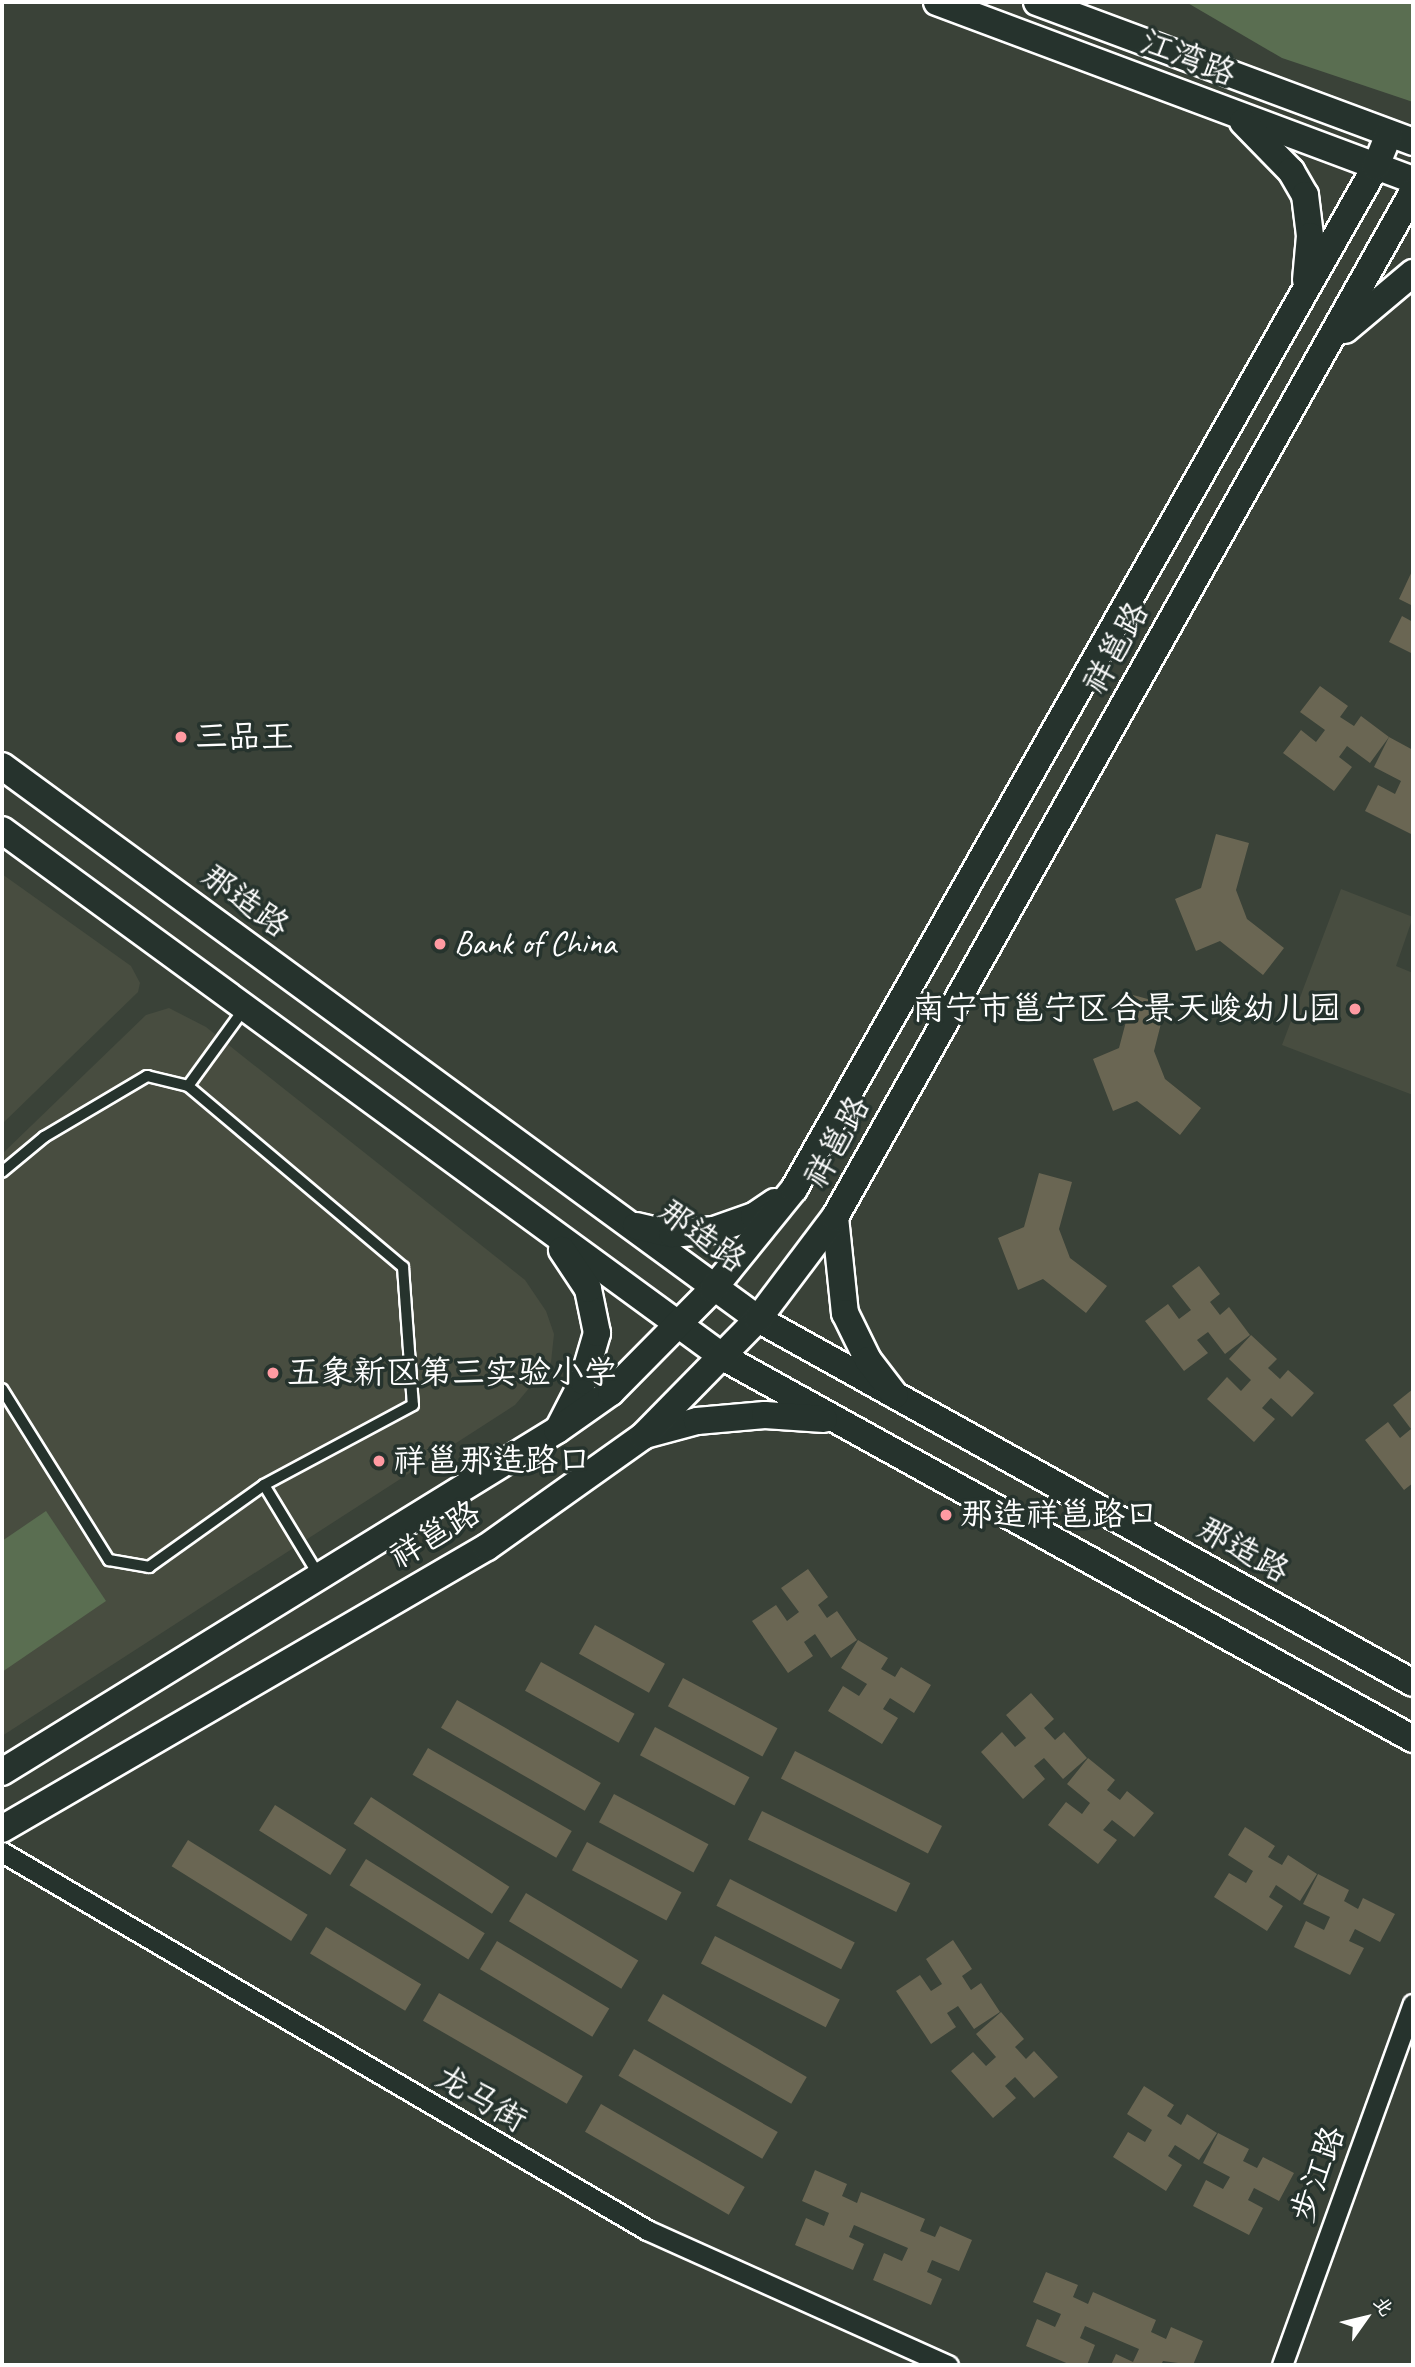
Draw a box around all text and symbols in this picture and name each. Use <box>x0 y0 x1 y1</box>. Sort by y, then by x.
street label: 江湾路 <box>1135 22 1241 94</box>
street label: 祥邕路 <box>1075 595 1157 701</box>
place label: 三品王 <box>195 717 294 757</box>
marker: 三品王 <box>173 729 189 745</box>
street label: 那造路 <box>193 856 297 946</box>
place label: Bank of China <box>454 924 615 964</box>
marker: Bank of China <box>432 936 448 952</box>
place label: 南宁市邕宁区合景天峻幼儿园 <box>912 989 1341 1029</box>
marker: 南宁市邕宁区合景天峻幼儿园 <box>1347 1001 1363 1017</box>
street label: 祥邕路 <box>796 1089 878 1195</box>
street label: 那造路 <box>650 1191 754 1281</box>
place label: 五象新区第三实验小学 <box>287 1353 617 1393</box>
marker: 五象新区第三实验小学 <box>265 1365 281 1381</box>
place label: 祥邕那造路口 <box>393 1441 591 1481</box>
marker: 祥邕那造路口 <box>371 1453 387 1469</box>
street label: 祥邕路 <box>382 1493 488 1577</box>
place label: 那造祥邕路口 <box>960 1495 1158 1535</box>
marker: 那造祥邕路口 <box>938 1507 954 1523</box>
street label: 那造路 <box>1190 1509 1296 1591</box>
street label: 龙马街 <box>428 2057 534 2141</box>
street label: 步江路 <box>1282 2121 1354 2227</box>
north arrow <box>1331 2283 1401 2353</box>
text: 北 <box>1368 2292 1399 2321</box>

